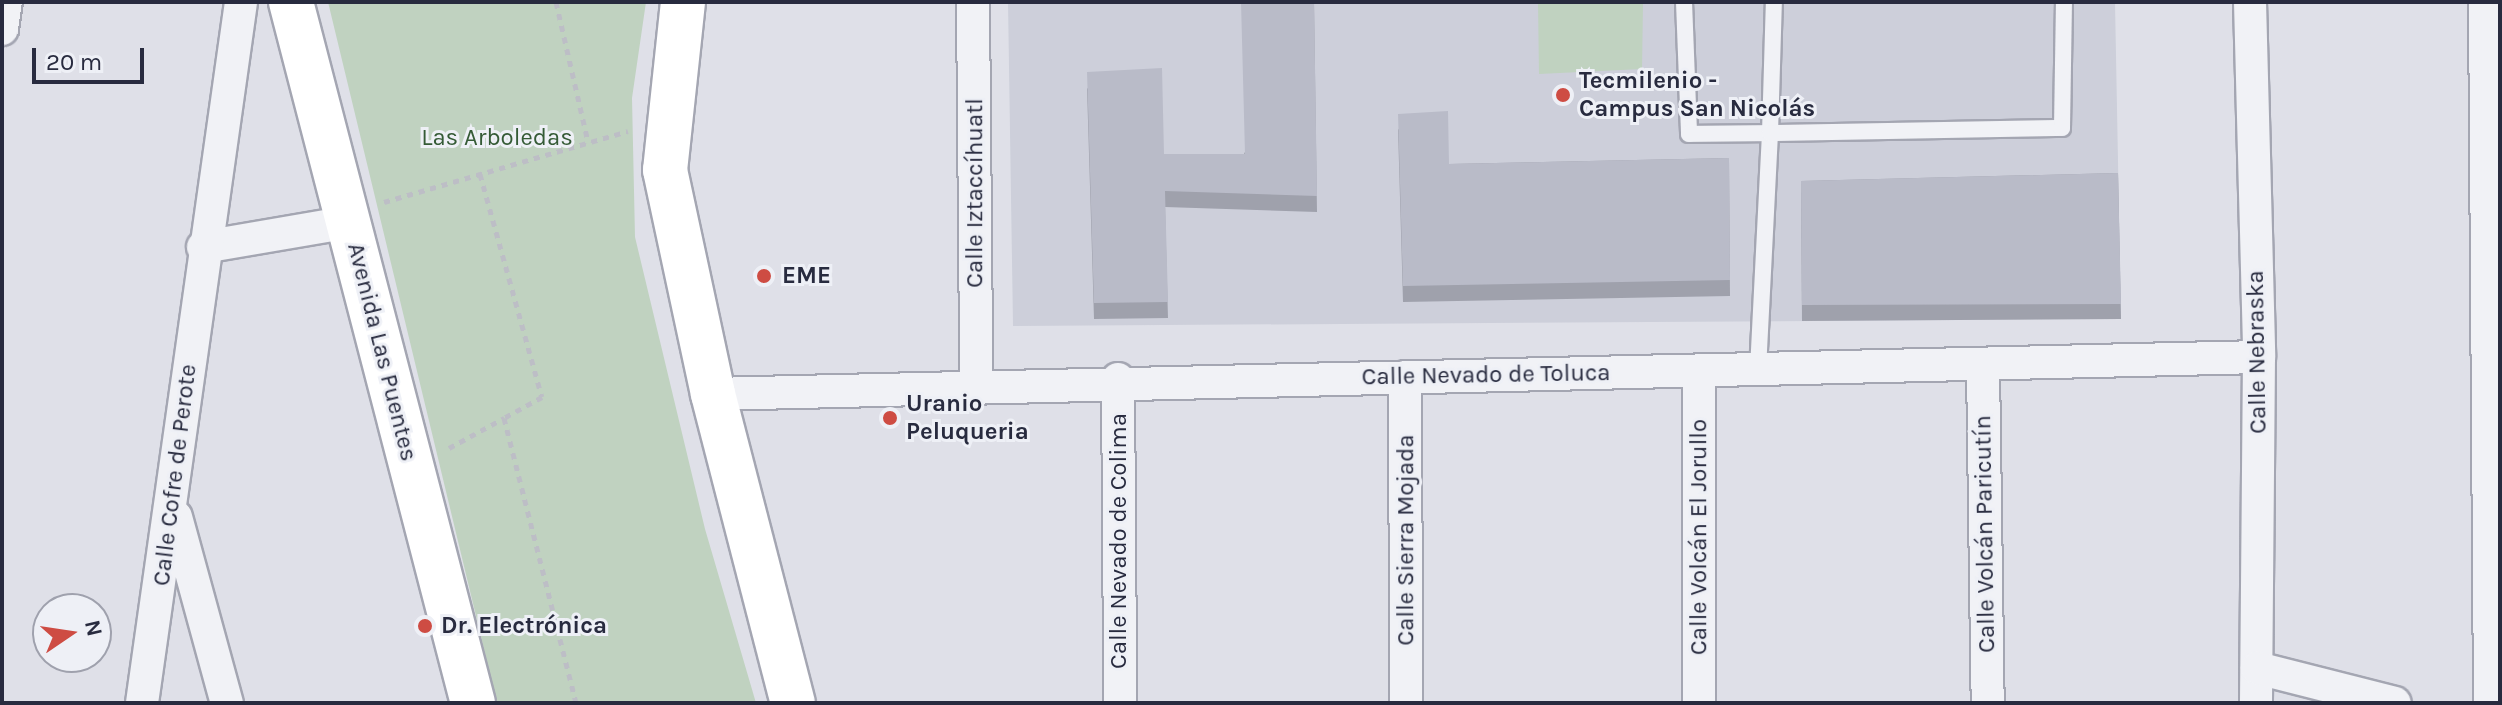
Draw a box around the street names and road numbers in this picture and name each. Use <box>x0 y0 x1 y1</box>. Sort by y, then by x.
street label: Calle Iztaccíhuatl <box>961 98 989 288</box>
street label: Avenida Las Puentes <box>341 240 423 464</box>
street label: Calle Nebraska <box>2241 270 2273 434</box>
street label: Calle Nevado de Toluca <box>1361 358 1611 392</box>
street label: Calle Cofre de Perote <box>147 363 203 587</box>
street label: Calle Nevado de Colima <box>1105 413 1133 669</box>
street label: Calle Volcán Paricutín <box>1969 415 2001 653</box>
street label: Calle Volcán El Jorullo <box>1685 419 1713 655</box>
street label: Calle Sierra Mojada <box>1392 434 1420 646</box>

